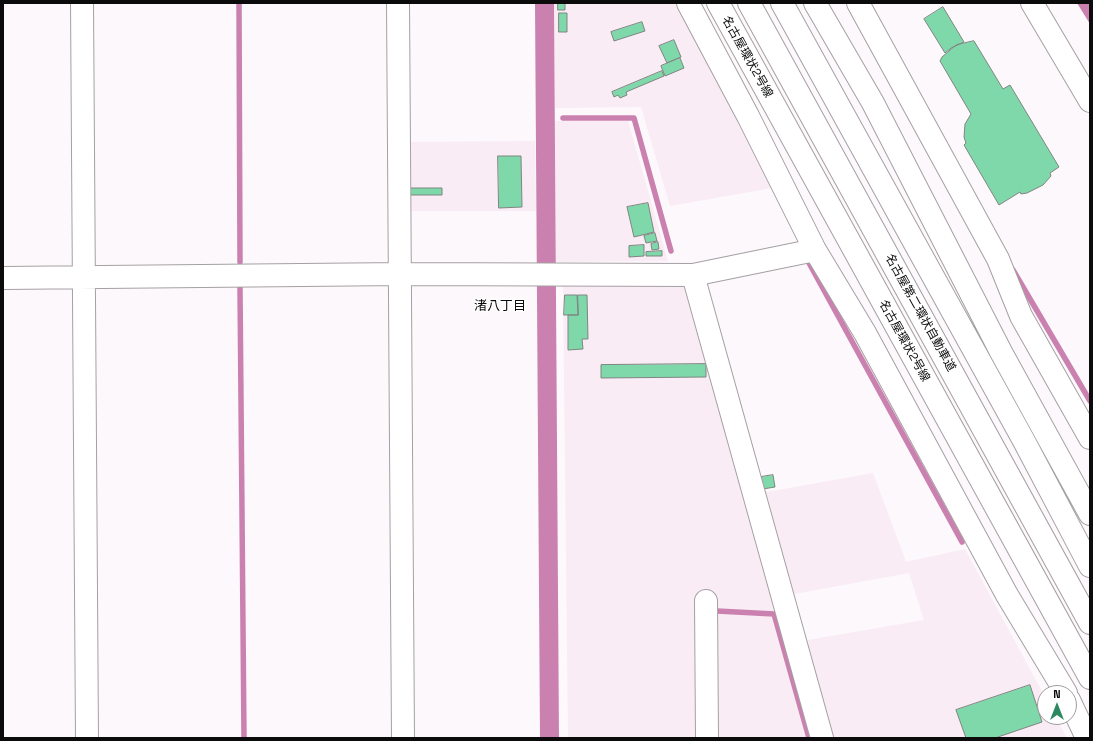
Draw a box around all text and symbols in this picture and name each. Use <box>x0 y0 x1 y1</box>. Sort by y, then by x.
street label: 名古屋環状2号線 <box>719 14 775 100</box>
street label: 名古屋第二環状自動車道 <box>882 252 958 374</box>
district label: 渚八丁目 <box>474 298 526 314</box>
street label: 名古屋環状2号線 <box>876 298 932 384</box>
north arrow <box>1037 685 1077 725</box>
text: N <box>1053 687 1061 701</box>

